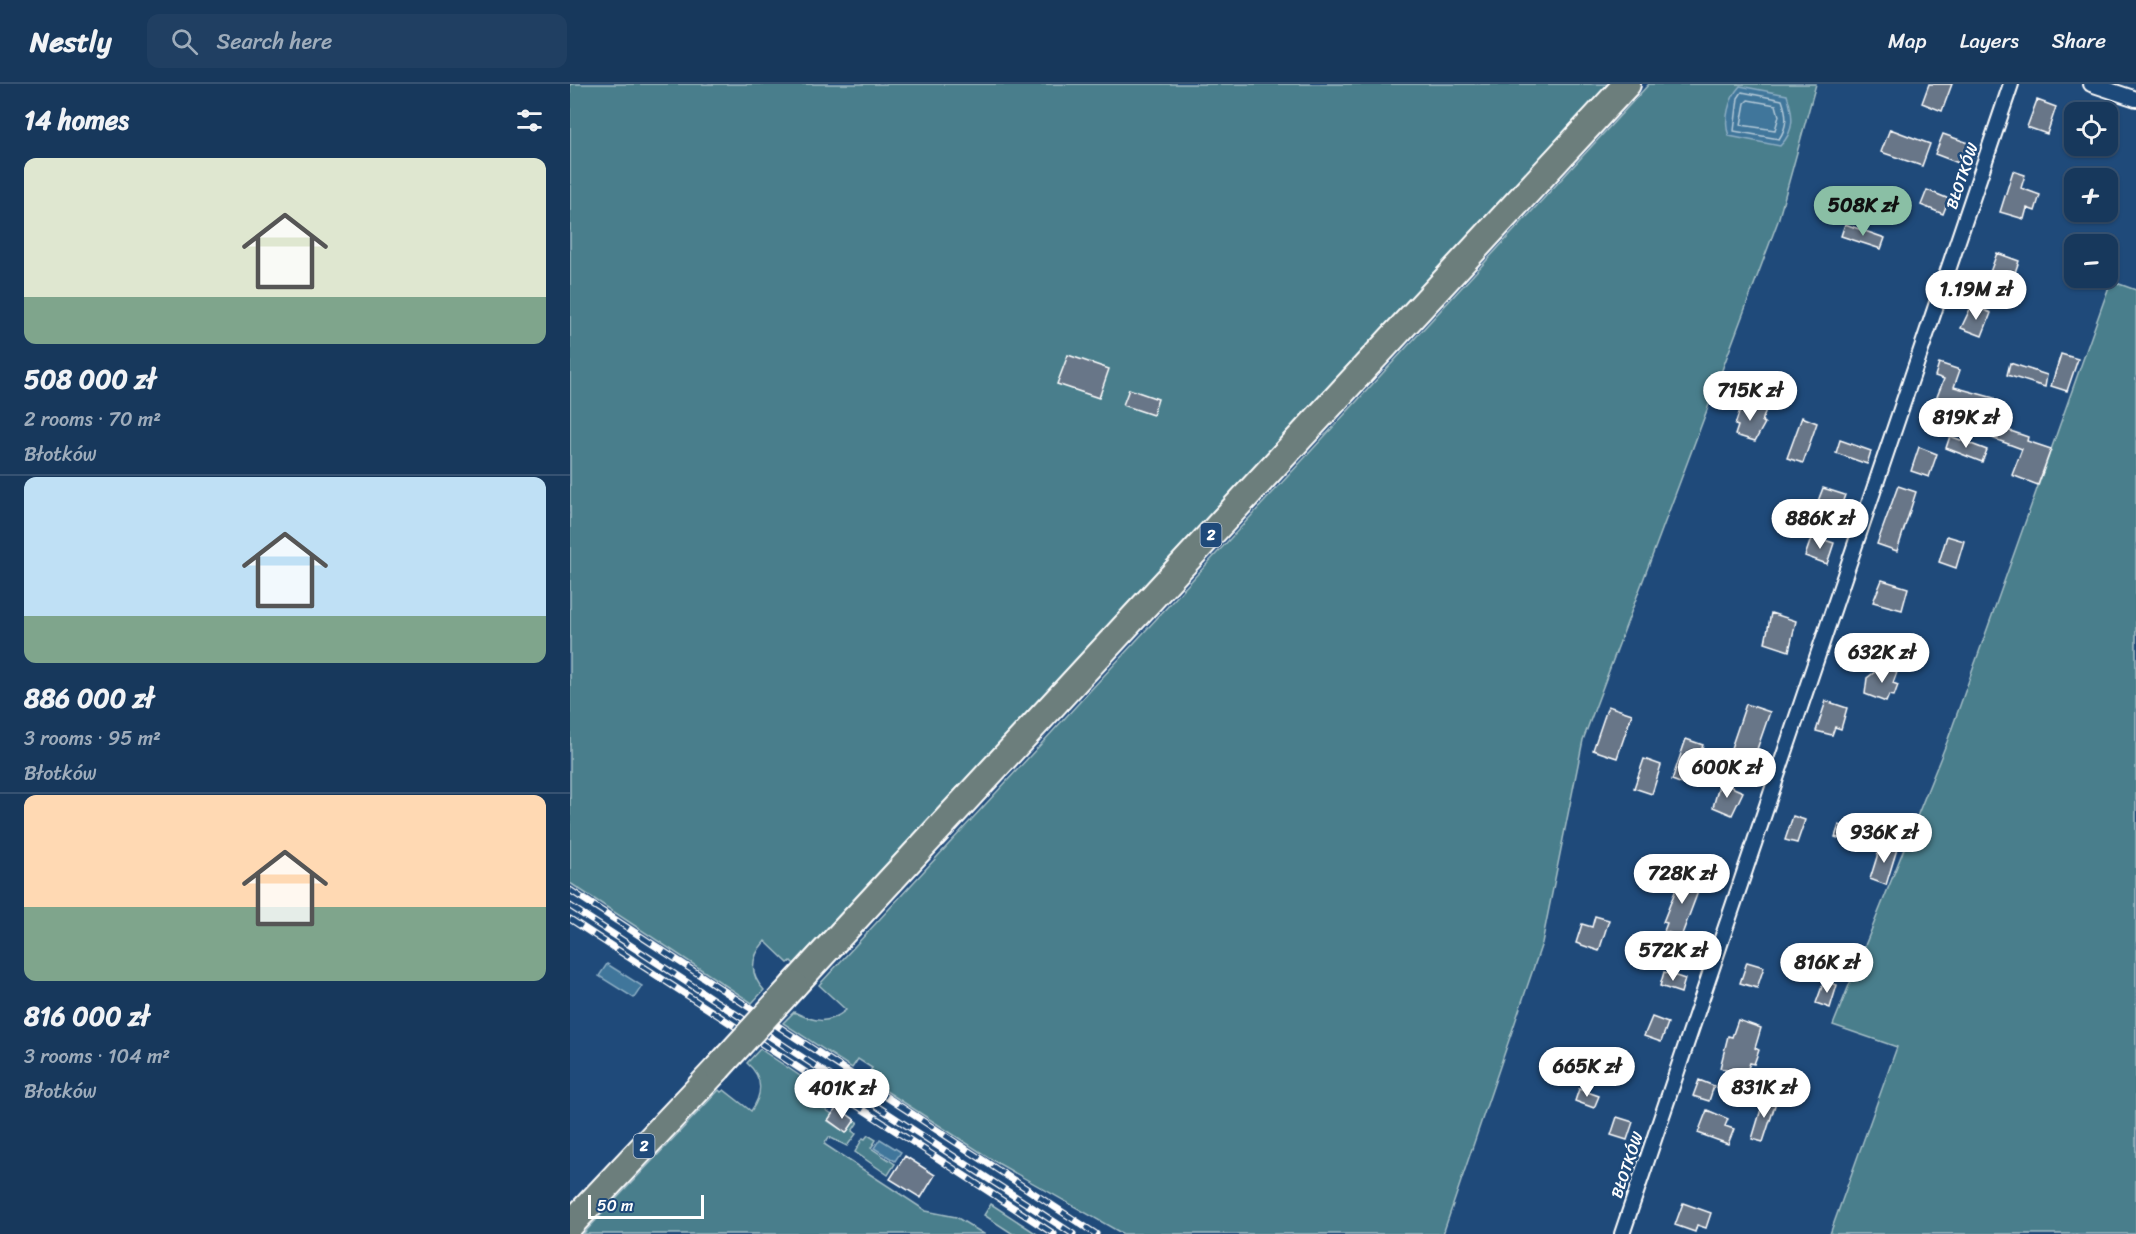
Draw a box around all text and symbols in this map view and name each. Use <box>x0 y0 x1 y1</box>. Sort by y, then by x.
search box <box>147 14 567 68</box>
text: Nestly <box>30 17 111 66</box>
text: Search here <box>216 22 332 61</box>
text: Map <box>1888 22 1927 60</box>
text: Layers <box>1960 22 2019 60</box>
text: Share <box>2052 22 2106 60</box>
icon: search <box>168 25 201 58</box>
text: 14 homes <box>24 97 129 143</box>
map controls <box>2064 102 2118 288</box>
button: locate <box>2064 102 2118 156</box>
icon: filters <box>513 104 546 137</box>
street label: BŁOTKÓW <box>1937 138 1987 213</box>
button: + <box>2064 168 2118 222</box>
pin: 508K zł <box>1808 186 1918 237</box>
text: 508K zł <box>1828 188 1898 223</box>
icon: home <box>231 197 339 305</box>
button: − <box>2064 234 2118 288</box>
pin: 1.19M zł <box>1914 270 2038 321</box>
text: 1.19M zł <box>1939 272 2013 307</box>
text: 508 000 zł <box>24 356 156 402</box>
pin: 715K zł <box>1695 371 1805 422</box>
text: 715K zł <box>1717 373 1783 408</box>
pin: 819K zł <box>1911 398 2021 449</box>
text: 819K zł <box>1933 400 1999 435</box>
text: 2 rooms · 70 m² <box>24 402 161 437</box>
text: Błotków <box>24 437 97 472</box>
pin: 886K zł <box>1765 499 1875 550</box>
text: 886K zł <box>1786 501 1854 536</box>
icon: home <box>231 516 339 624</box>
road number: 2 <box>1200 523 1222 547</box>
pin: 632K zł <box>1827 633 1937 684</box>
text: 632K zł <box>1848 635 1916 670</box>
text: 886 000 zł <box>24 675 154 721</box>
text: 3 rooms · 95 m² <box>24 721 161 756</box>
pin: 600K zł <box>1672 748 1782 799</box>
text: 600K zł <box>1692 750 1762 785</box>
text: Błotków <box>24 756 97 791</box>
pin: 936K zł <box>1829 813 1939 864</box>
text: 936K zł <box>1850 815 1918 850</box>
icon: home <box>231 834 339 942</box>
pin: 728K zł <box>1627 854 1737 905</box>
text: 728K zł <box>1648 856 1716 891</box>
pin: 572K zł <box>1618 931 1728 982</box>
text: 572K zł <box>1639 933 1707 968</box>
pin: 816K zł <box>1772 943 1882 994</box>
text: 816K zł <box>1794 945 1860 980</box>
text: 816 000 zł <box>24 993 149 1039</box>
text: 3 rooms · 104 m² <box>24 1039 170 1074</box>
pin: 665K zł <box>1532 1047 1642 1098</box>
text: 665K zł <box>1553 1049 1621 1084</box>
pin: 831K zł <box>1709 1068 1819 1119</box>
pin: 401K zł <box>787 1069 897 1120</box>
text: 831K zł <box>1731 1070 1797 1105</box>
text: 401K zł <box>808 1071 876 1106</box>
text: Błotków <box>24 1074 97 1109</box>
street label: BŁOTKÓW <box>1602 1127 1652 1202</box>
road number: 2 <box>634 1134 654 1158</box>
text: 50 m <box>597 1191 633 1220</box>
scale bar <box>588 1192 704 1220</box>

